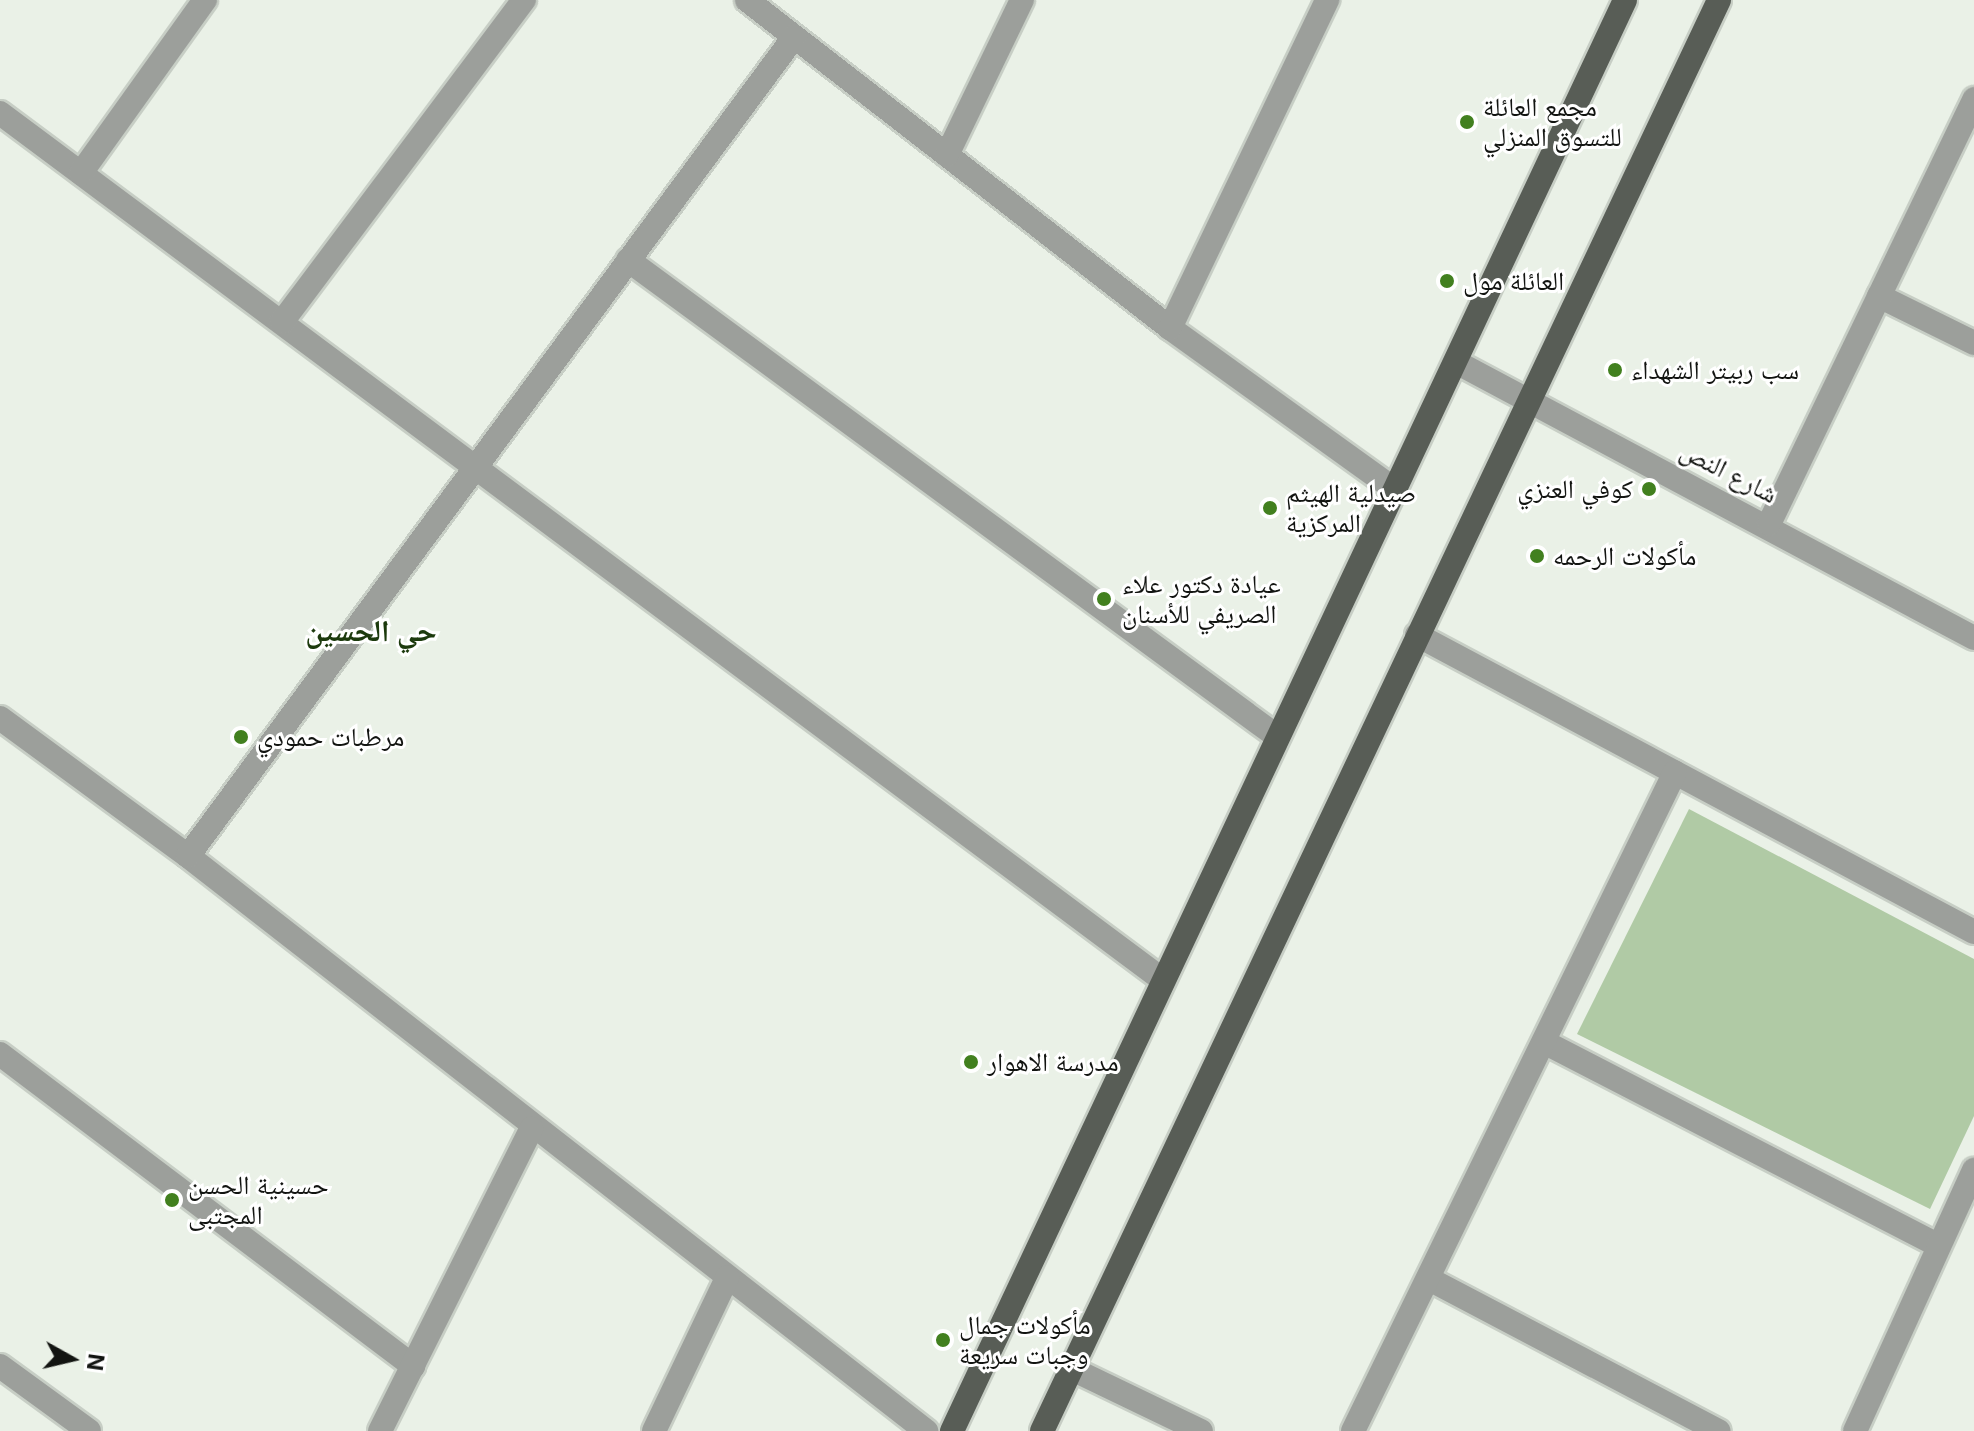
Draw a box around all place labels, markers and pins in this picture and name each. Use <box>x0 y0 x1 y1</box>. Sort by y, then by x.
place label: مجمع العائلة للتسوق المنزلي <box>1483 91 1622 152</box>
marker: مجمع العائلة للتسوق المنزلي <box>1458 113 1476 131</box>
place label: العائلة مول <box>1463 265 1564 297</box>
marker: العائلة مول <box>1438 272 1456 290</box>
place label: سب ربيتر الشهداء <box>1631 354 1799 386</box>
marker: سب ربيتر الشهداء <box>1606 361 1624 379</box>
place label: كوفي العنزي <box>1517 473 1633 505</box>
place label: صيدلية الهيثم المركزية <box>1286 477 1416 538</box>
marker: كوفي العنزي <box>1640 480 1658 498</box>
marker: صيدلية الهيثم المركزية <box>1261 499 1279 517</box>
place label: مأكولات الرحمه <box>1553 540 1696 572</box>
marker: مأكولات الرحمه <box>1528 547 1546 565</box>
place label: عيادة دكتور علاء الصريفي للأسنان <box>1122 568 1281 630</box>
marker: عيادة دكتور علاء الصريفي للأسنان <box>1093 588 1115 610</box>
place label: مرطبات حمودي <box>257 721 404 753</box>
marker: مرطبات حمودي <box>232 728 250 746</box>
place label: مدرسة الاهوار <box>987 1046 1119 1078</box>
marker: مدرسة الاهوار <box>962 1053 980 1071</box>
place label: حسينية الحسن المجتبى <box>188 1169 329 1230</box>
marker: حسينية الحسن المجتبى <box>163 1191 181 1209</box>
place label: مأكولات جمال وجبات سريعة <box>959 1309 1091 1370</box>
marker: مأكولات جمال وجبات سريعة <box>934 1331 952 1349</box>

